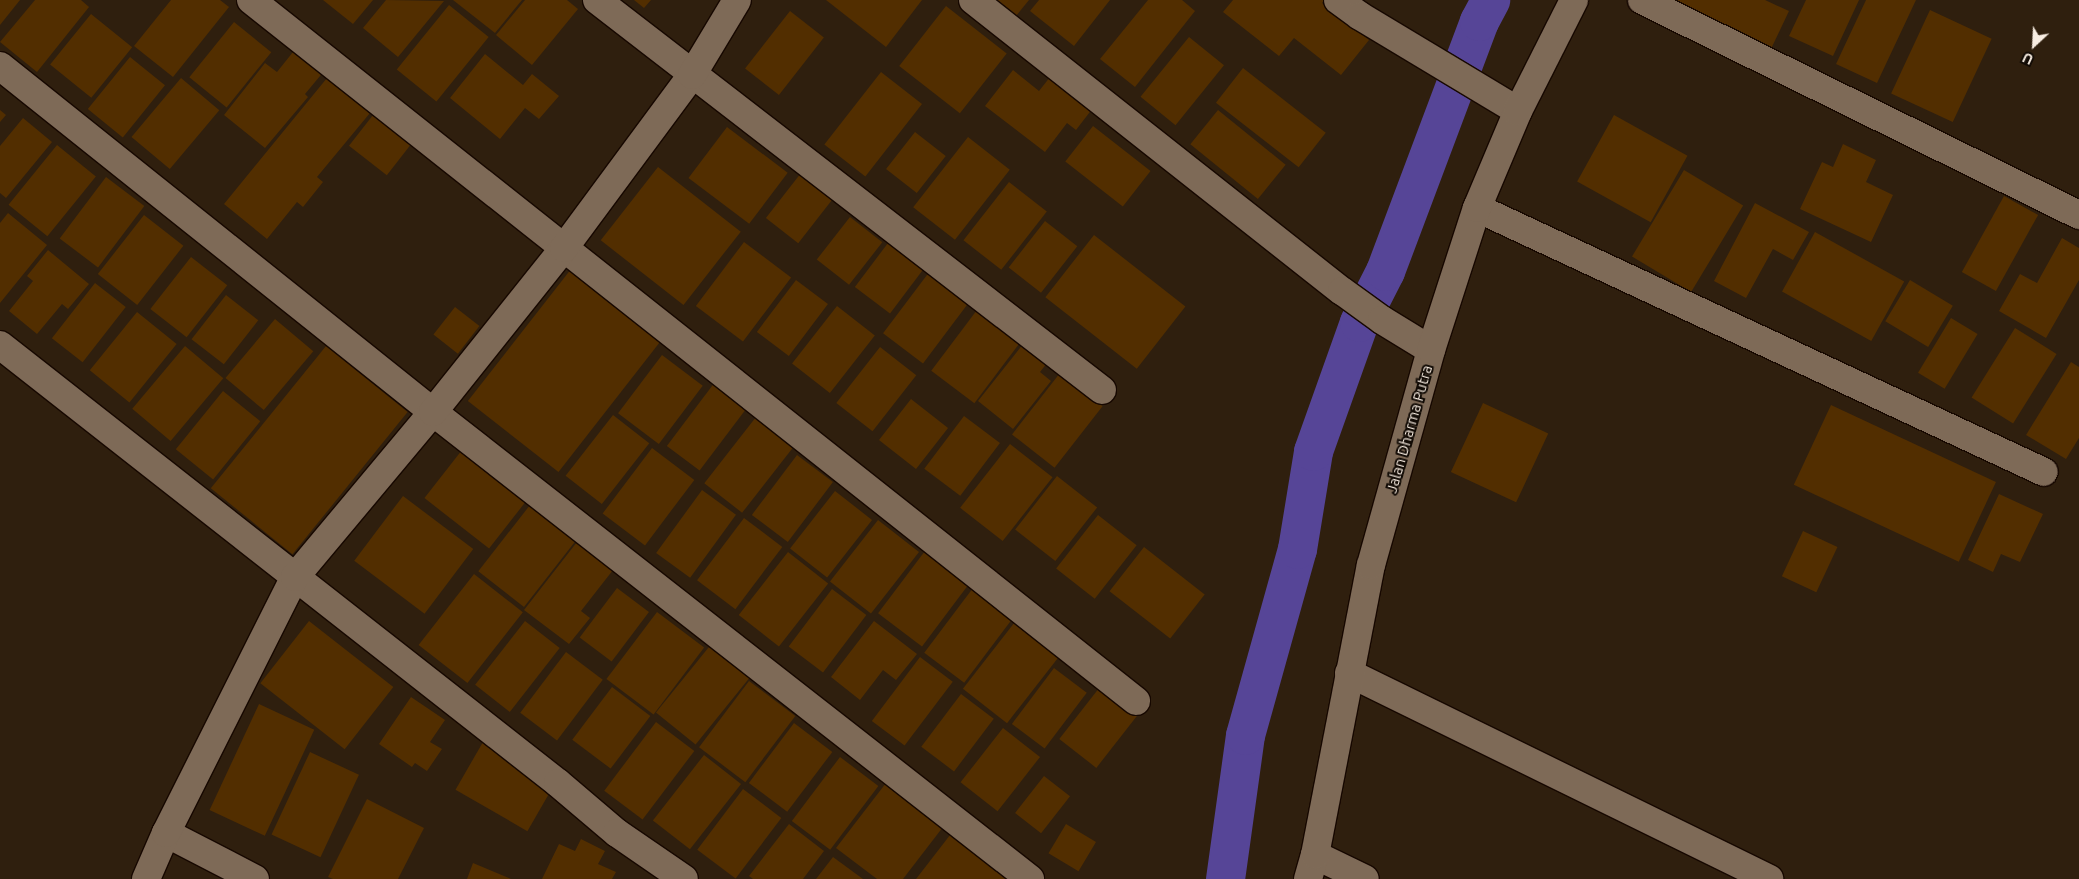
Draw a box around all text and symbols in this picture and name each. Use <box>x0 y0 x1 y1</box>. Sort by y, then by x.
north arrow <box>2009 20 2059 70</box>
text: U <box>2020 49 2036 68</box>
street label: Jalan Dharma Putra <box>1382 363 1436 495</box>

